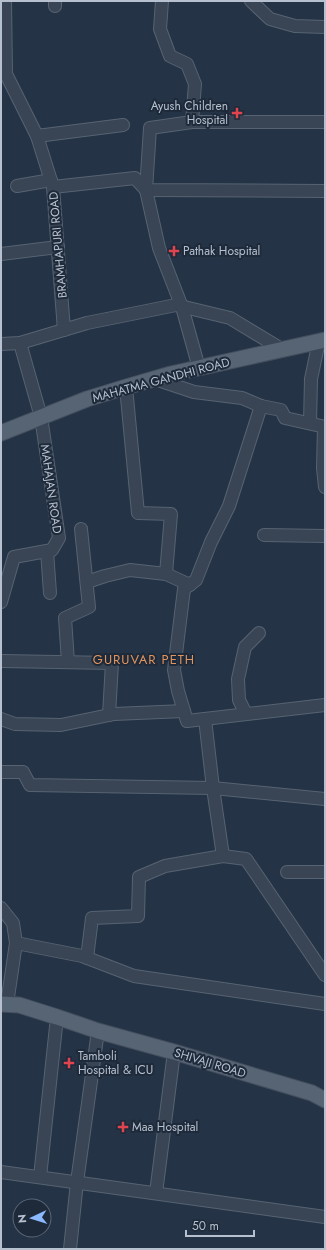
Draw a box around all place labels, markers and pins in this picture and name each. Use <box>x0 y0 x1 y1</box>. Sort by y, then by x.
place label: Ayush Children Hospital <box>151 97 228 129</box>
marker: Ayush Children Hospital <box>231 107 243 119</box>
place label: Pathak Hospital <box>183 242 260 260</box>
marker: Pathak Hospital <box>168 245 180 257</box>
place label: Tamboli Hospital & ICU <box>78 1047 153 1079</box>
marker: Tamboli Hospital & ICU <box>63 1057 75 1069</box>
place label: Maa Hospital <box>132 1118 198 1136</box>
marker: Maa Hospital <box>117 1121 129 1133</box>

